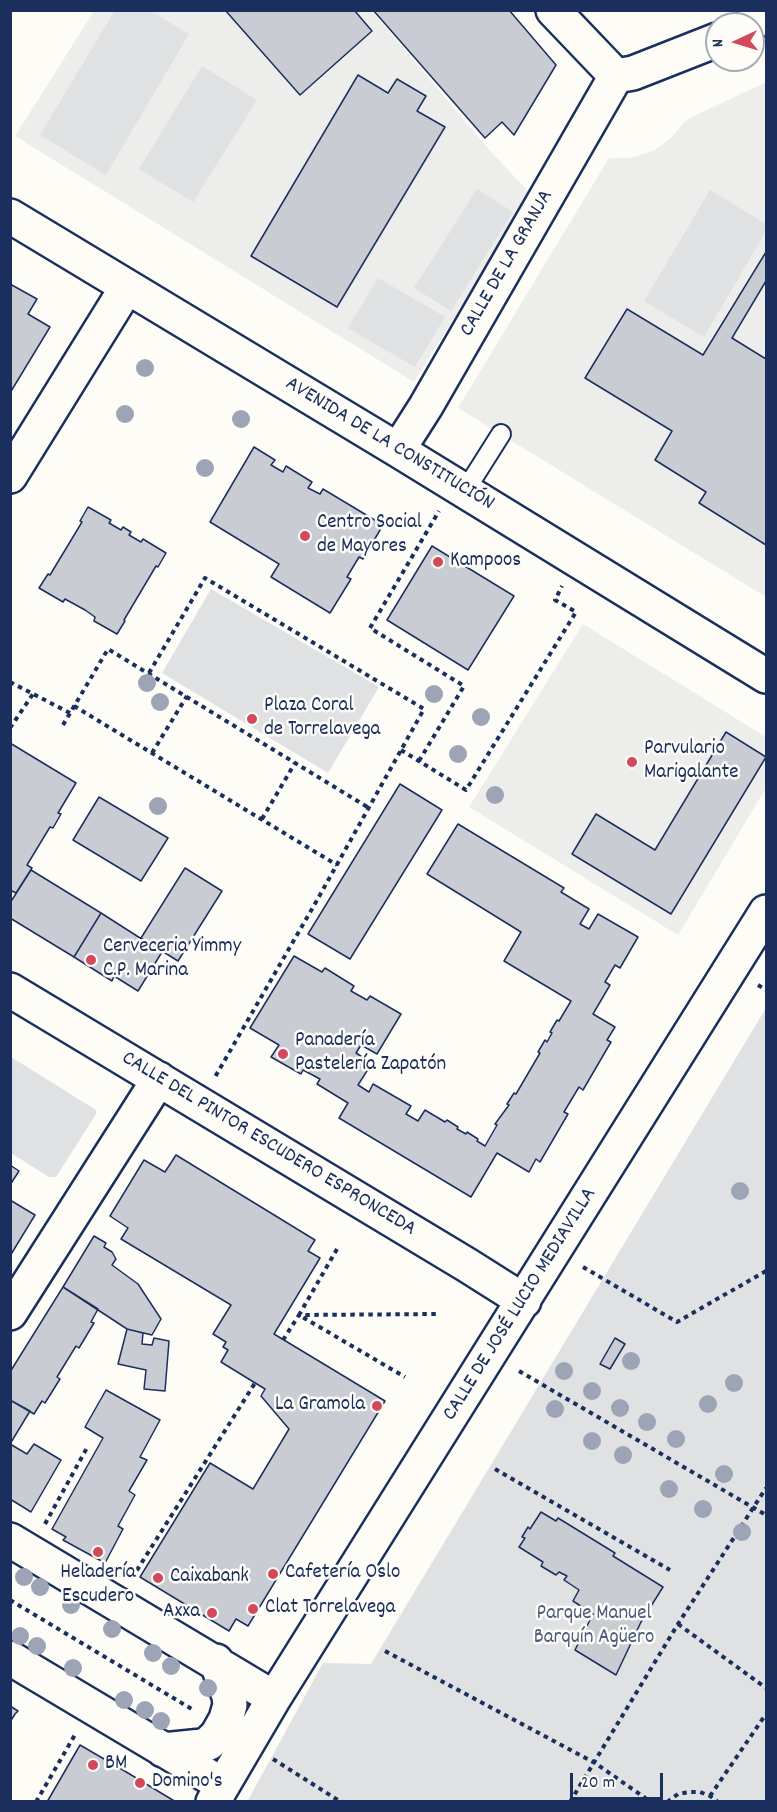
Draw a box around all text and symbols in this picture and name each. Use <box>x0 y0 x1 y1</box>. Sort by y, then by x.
north arrow <box>705 12 765 72</box>
text: N <box>707 38 730 48</box>
street label: CALLE DE LA GRANJA <box>456 186 560 342</box>
street label: AVENIDA DE LA CONSTITUCIÓN <box>280 373 498 517</box>
place label: Centro Social de Mayores <box>317 511 422 561</box>
marker: Centro Social de Mayores <box>298 529 312 543</box>
place label: Kampoos <box>450 549 521 575</box>
marker: Kampoos <box>431 555 445 569</box>
place label: Plaza Coral de Torrelavega <box>264 694 380 744</box>
marker: Plaza Coral de Torrelavega <box>245 712 259 726</box>
place label: Parvulario Marigalante <box>644 737 738 787</box>
marker: Parvulario Marigalante <box>625 755 639 769</box>
place label: Cerveceria Yimmy C.P. Marina <box>103 935 241 985</box>
marker: Cerveceria Yimmy C.P. Marina <box>84 953 98 967</box>
place label: Panadería Pastelería Zapatón <box>295 1029 446 1079</box>
street label: CALLE DEL PINTOR ESCUDERO ESPRONCEDA <box>116 1047 420 1243</box>
marker: Panadería Pastelería Zapatón <box>276 1047 290 1061</box>
street label: CALLE DE JOSÉ LUCIO MEDIAVILLA <box>439 1184 603 1426</box>
place label: La Gramola <box>275 1393 365 1419</box>
marker: La Gramola <box>370 1399 384 1413</box>
marker: Heladería Escudero <box>91 1545 105 1559</box>
place label: Heladería Escudero <box>60 1561 136 1611</box>
place label: Cafetería Oslo <box>285 1561 400 1587</box>
place label: Caixabank <box>170 1565 249 1591</box>
marker: Cafetería Oslo <box>266 1567 280 1581</box>
marker: Caixabank <box>151 1571 165 1585</box>
place label: Clat Torrelavega <box>265 1596 395 1622</box>
place label: Axxa <box>163 1600 200 1626</box>
marker: Clat Torrelavega <box>246 1602 260 1616</box>
park label: Parque Manuel Barquín Agüero <box>534 1602 654 1652</box>
marker: Axxa <box>205 1606 219 1620</box>
place label: BM <box>105 1752 127 1778</box>
marker: BM <box>86 1758 100 1772</box>
scale bar <box>573 1761 666 1799</box>
place label: Domino's <box>152 1770 222 1796</box>
text: 20 m <box>581 1771 615 1796</box>
marker: Domino's <box>133 1776 147 1790</box>

